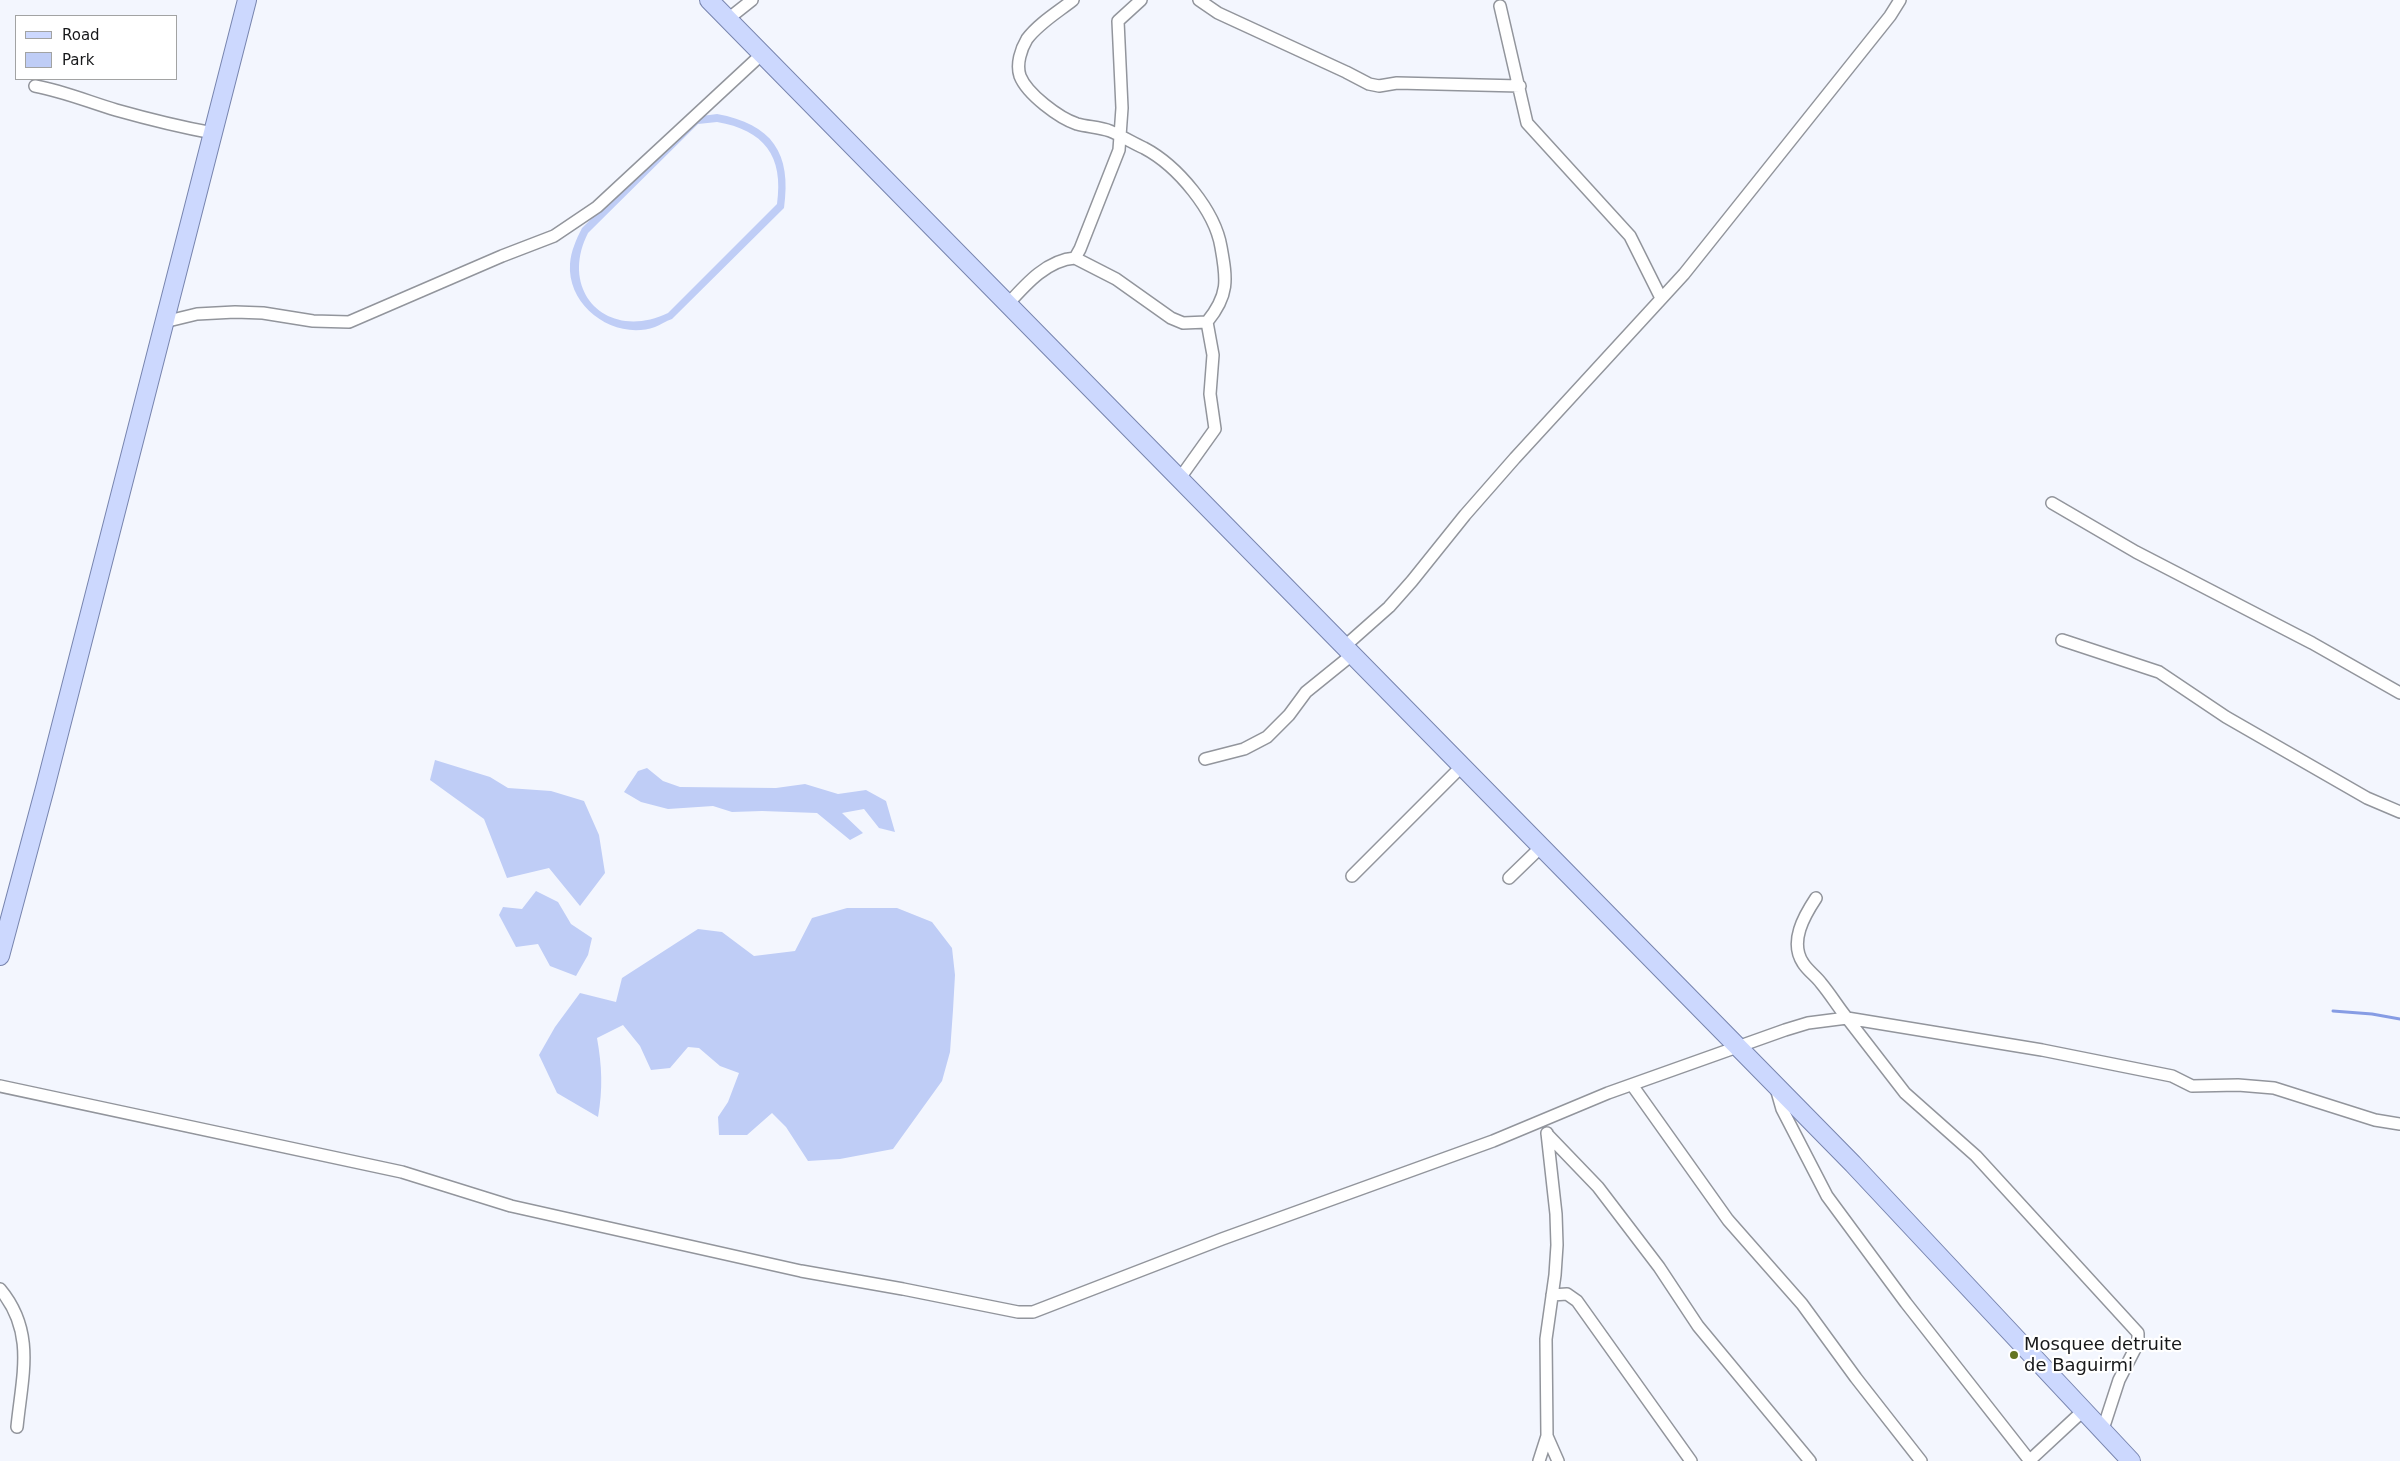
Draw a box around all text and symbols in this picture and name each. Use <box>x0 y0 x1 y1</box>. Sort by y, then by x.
legend <box>15 15 178 80</box>
text: Road <box>62 26 100 44</box>
text: Park <box>62 51 94 69</box>
place label: Mosquee detruite de Baguirmi <box>2024 1334 2182 1376</box>
marker: Mosquee detruite de Baguirmi <box>2008 1349 2020 1361</box>

